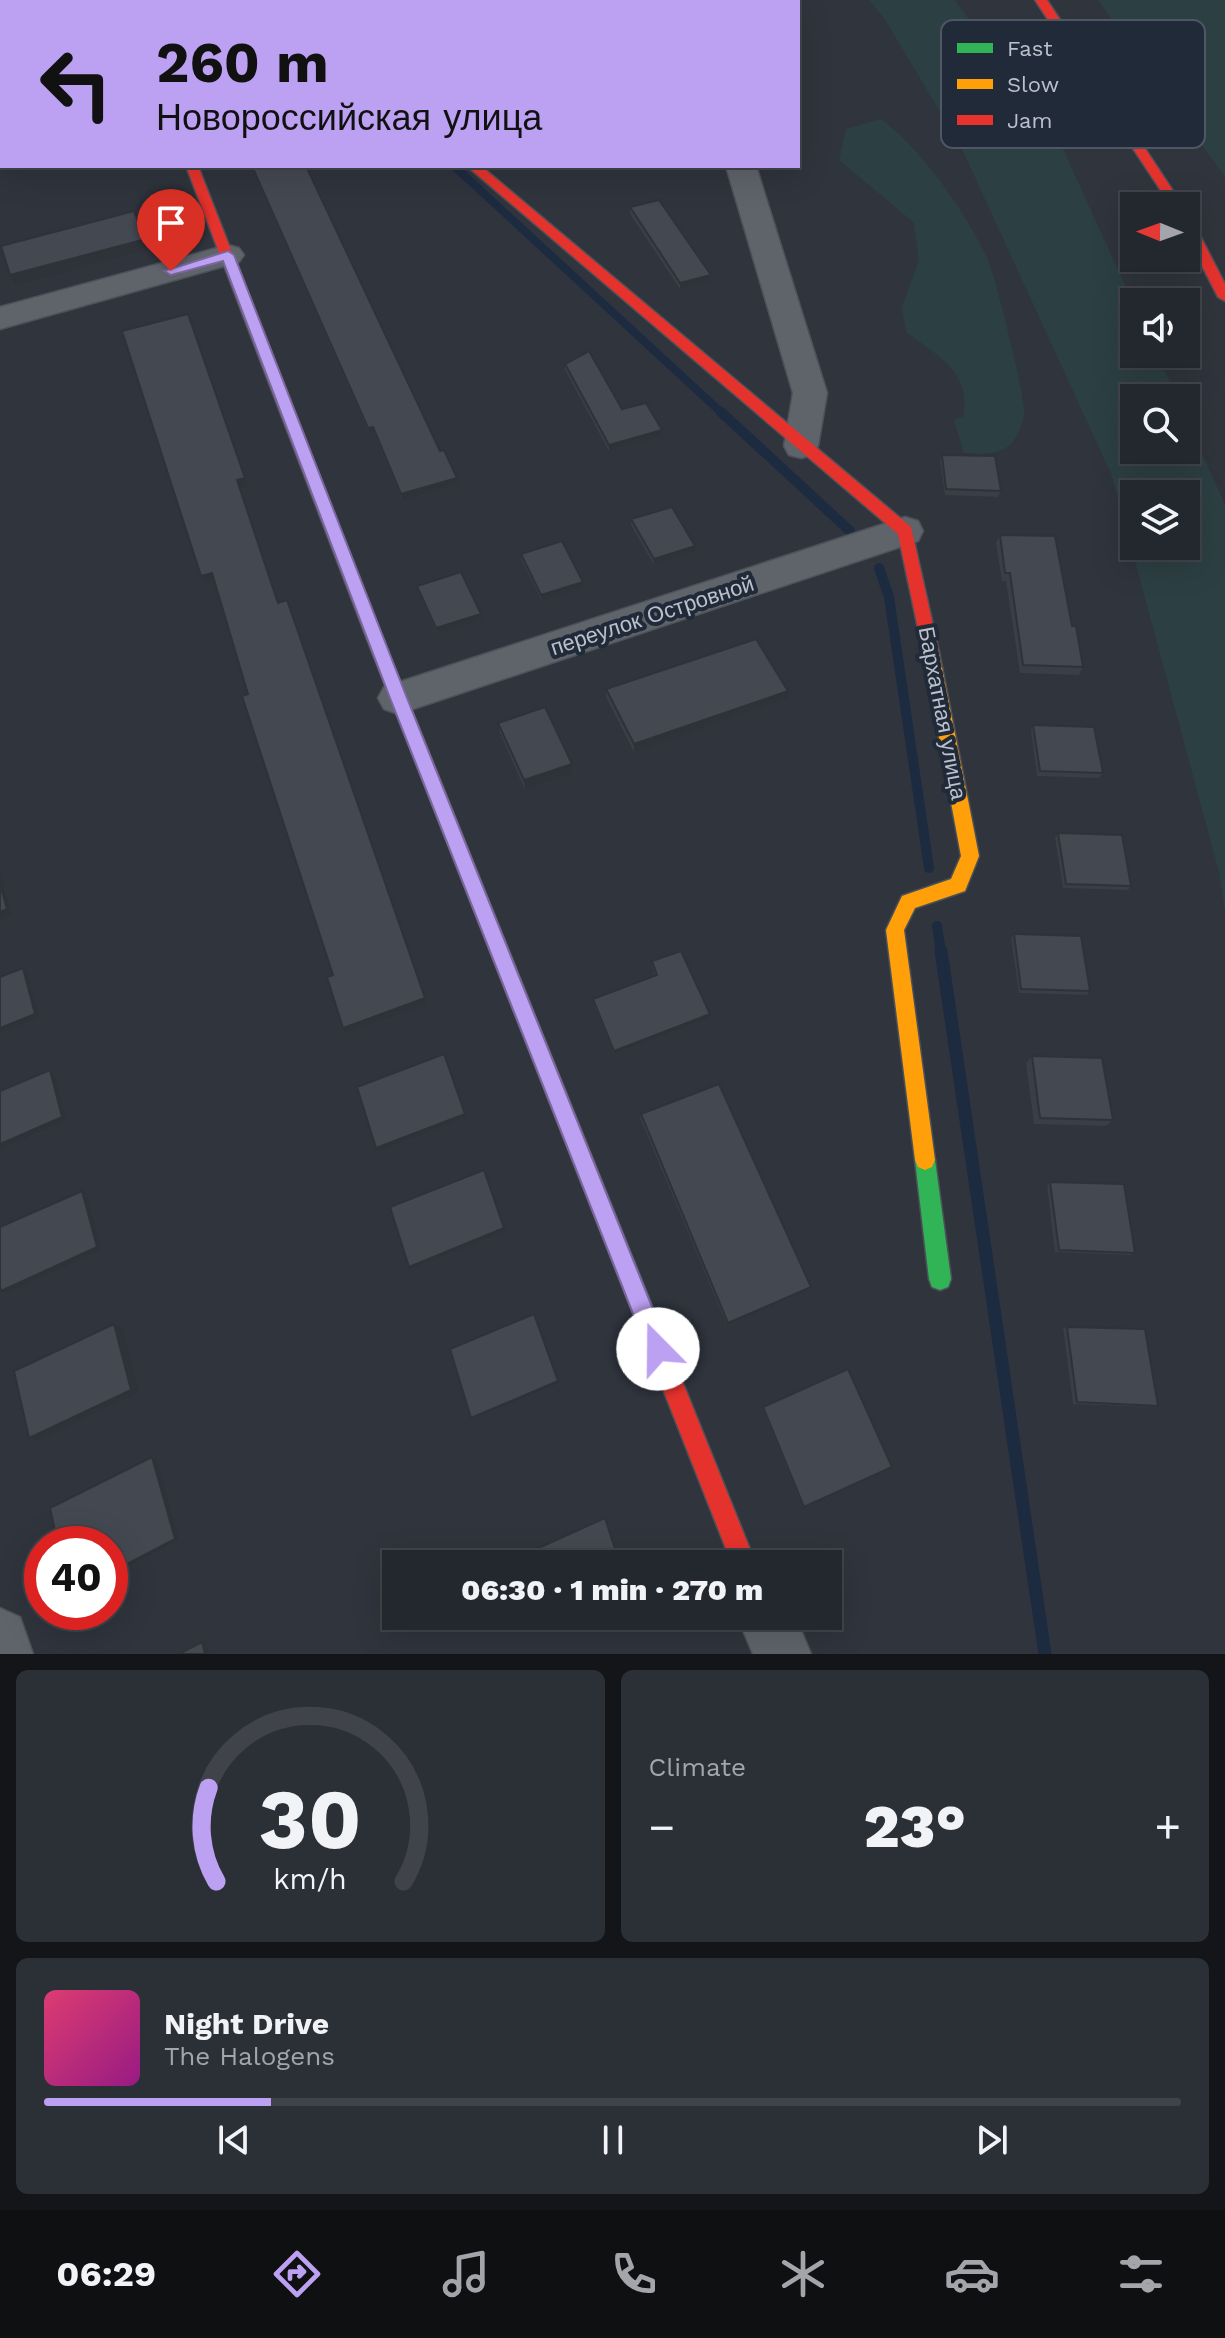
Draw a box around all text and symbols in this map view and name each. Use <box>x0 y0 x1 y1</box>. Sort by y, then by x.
legend <box>941 20 1205 148</box>
text: 260 m <box>156 30 329 96</box>
icon: left <box>24 32 128 136</box>
text: Fast <box>1007 36 1053 61</box>
text: Slow <box>1007 72 1059 97</box>
text: Новороссийская улица <box>156 97 542 139</box>
text: Jam <box>1007 108 1052 133</box>
pin <box>137 189 205 271</box>
north arrow <box>1120 192 1200 272</box>
map controls <box>1120 192 1200 560</box>
icon: arrive <box>149 201 193 245</box>
button: sound <box>1120 288 1200 368</box>
button: search <box>1120 384 1200 464</box>
button: layers <box>1120 480 1200 560</box>
street label: переулок Островной <box>547 571 757 660</box>
street label: Бархатная улица <box>913 625 972 802</box>
position arrow <box>616 1307 700 1391</box>
speed limit sign: 40 <box>24 1526 128 1630</box>
text: 06:30 · 1 min · 270 m <box>461 1572 763 1607</box>
text: Climate <box>649 1752 746 1782</box>
text: 30 <box>259 1771 362 1868</box>
text: 23° <box>864 1791 966 1862</box>
text: − <box>649 1801 675 1853</box>
text: + <box>1154 1801 1181 1853</box>
text: km/h <box>273 1862 347 1896</box>
text: Night Drive <box>164 2006 329 2041</box>
text: The Halogens <box>164 2041 335 2071</box>
icon: previous <box>212 2118 256 2162</box>
icon: pause <box>591 2118 635 2162</box>
icon: next <box>970 2118 1014 2162</box>
icon: directions <box>269 2246 325 2302</box>
icon: music <box>438 2246 494 2302</box>
icon: phone <box>606 2246 662 2302</box>
icon: climate <box>775 2246 831 2302</box>
icon: car <box>944 2246 1000 2302</box>
icon: filters <box>1113 2246 1169 2302</box>
text: 06:29 <box>56 2253 156 2295</box>

